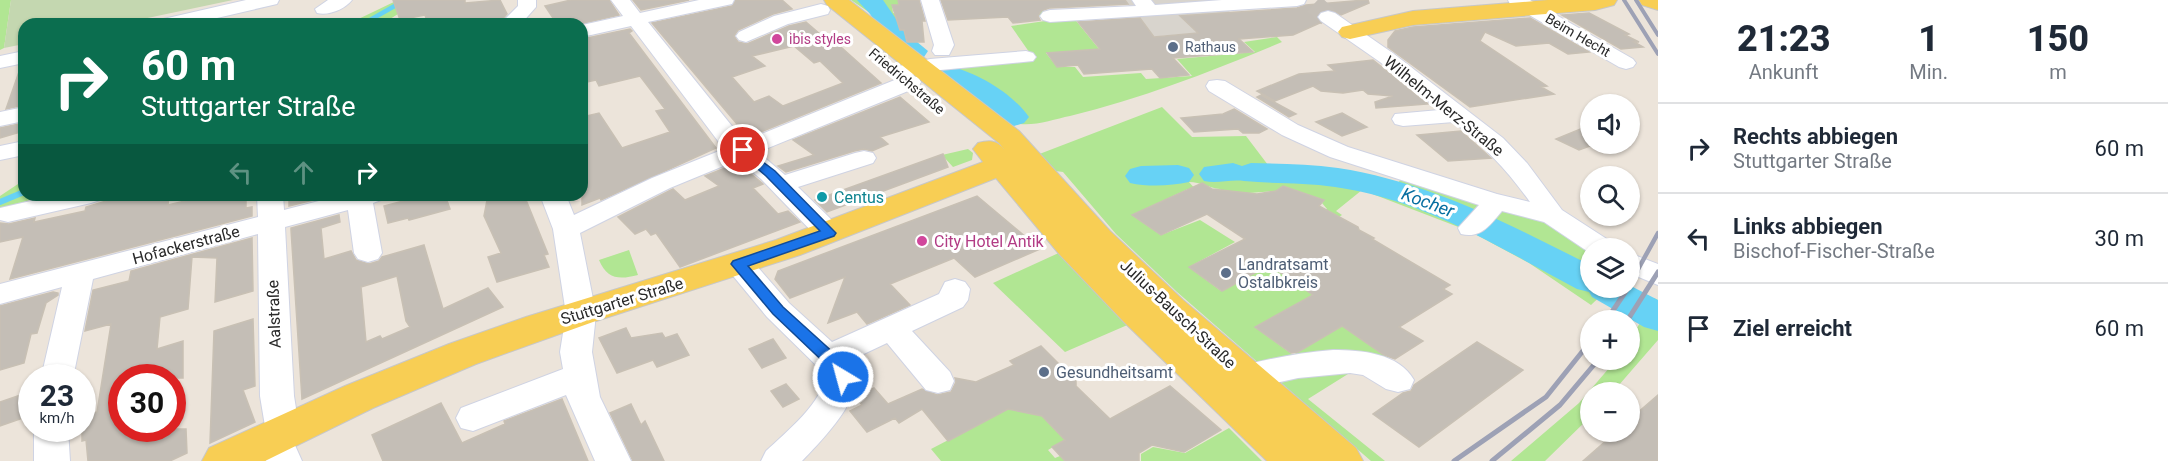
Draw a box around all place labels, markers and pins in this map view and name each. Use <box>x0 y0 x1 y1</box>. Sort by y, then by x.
place label: ibis styles <box>789 31 851 47</box>
marker: ibis styles <box>770 32 784 46</box>
place label: Rathaus <box>1185 39 1236 55</box>
marker: Rathaus <box>1166 40 1180 54</box>
pin <box>717 124 768 175</box>
place label: Centus <box>834 188 884 207</box>
marker: Centus <box>815 190 829 204</box>
place label: City Hotel Antik <box>934 232 1045 251</box>
marker: City Hotel Antik <box>915 234 929 248</box>
place label: Landratsamt Ostalbkreis <box>1238 255 1328 292</box>
marker: Landratsamt Ostalbkreis <box>1219 266 1233 280</box>
place label: Gesundheitsamt <box>1056 363 1173 382</box>
marker: Gesundheitsamt <box>1037 365 1051 379</box>

